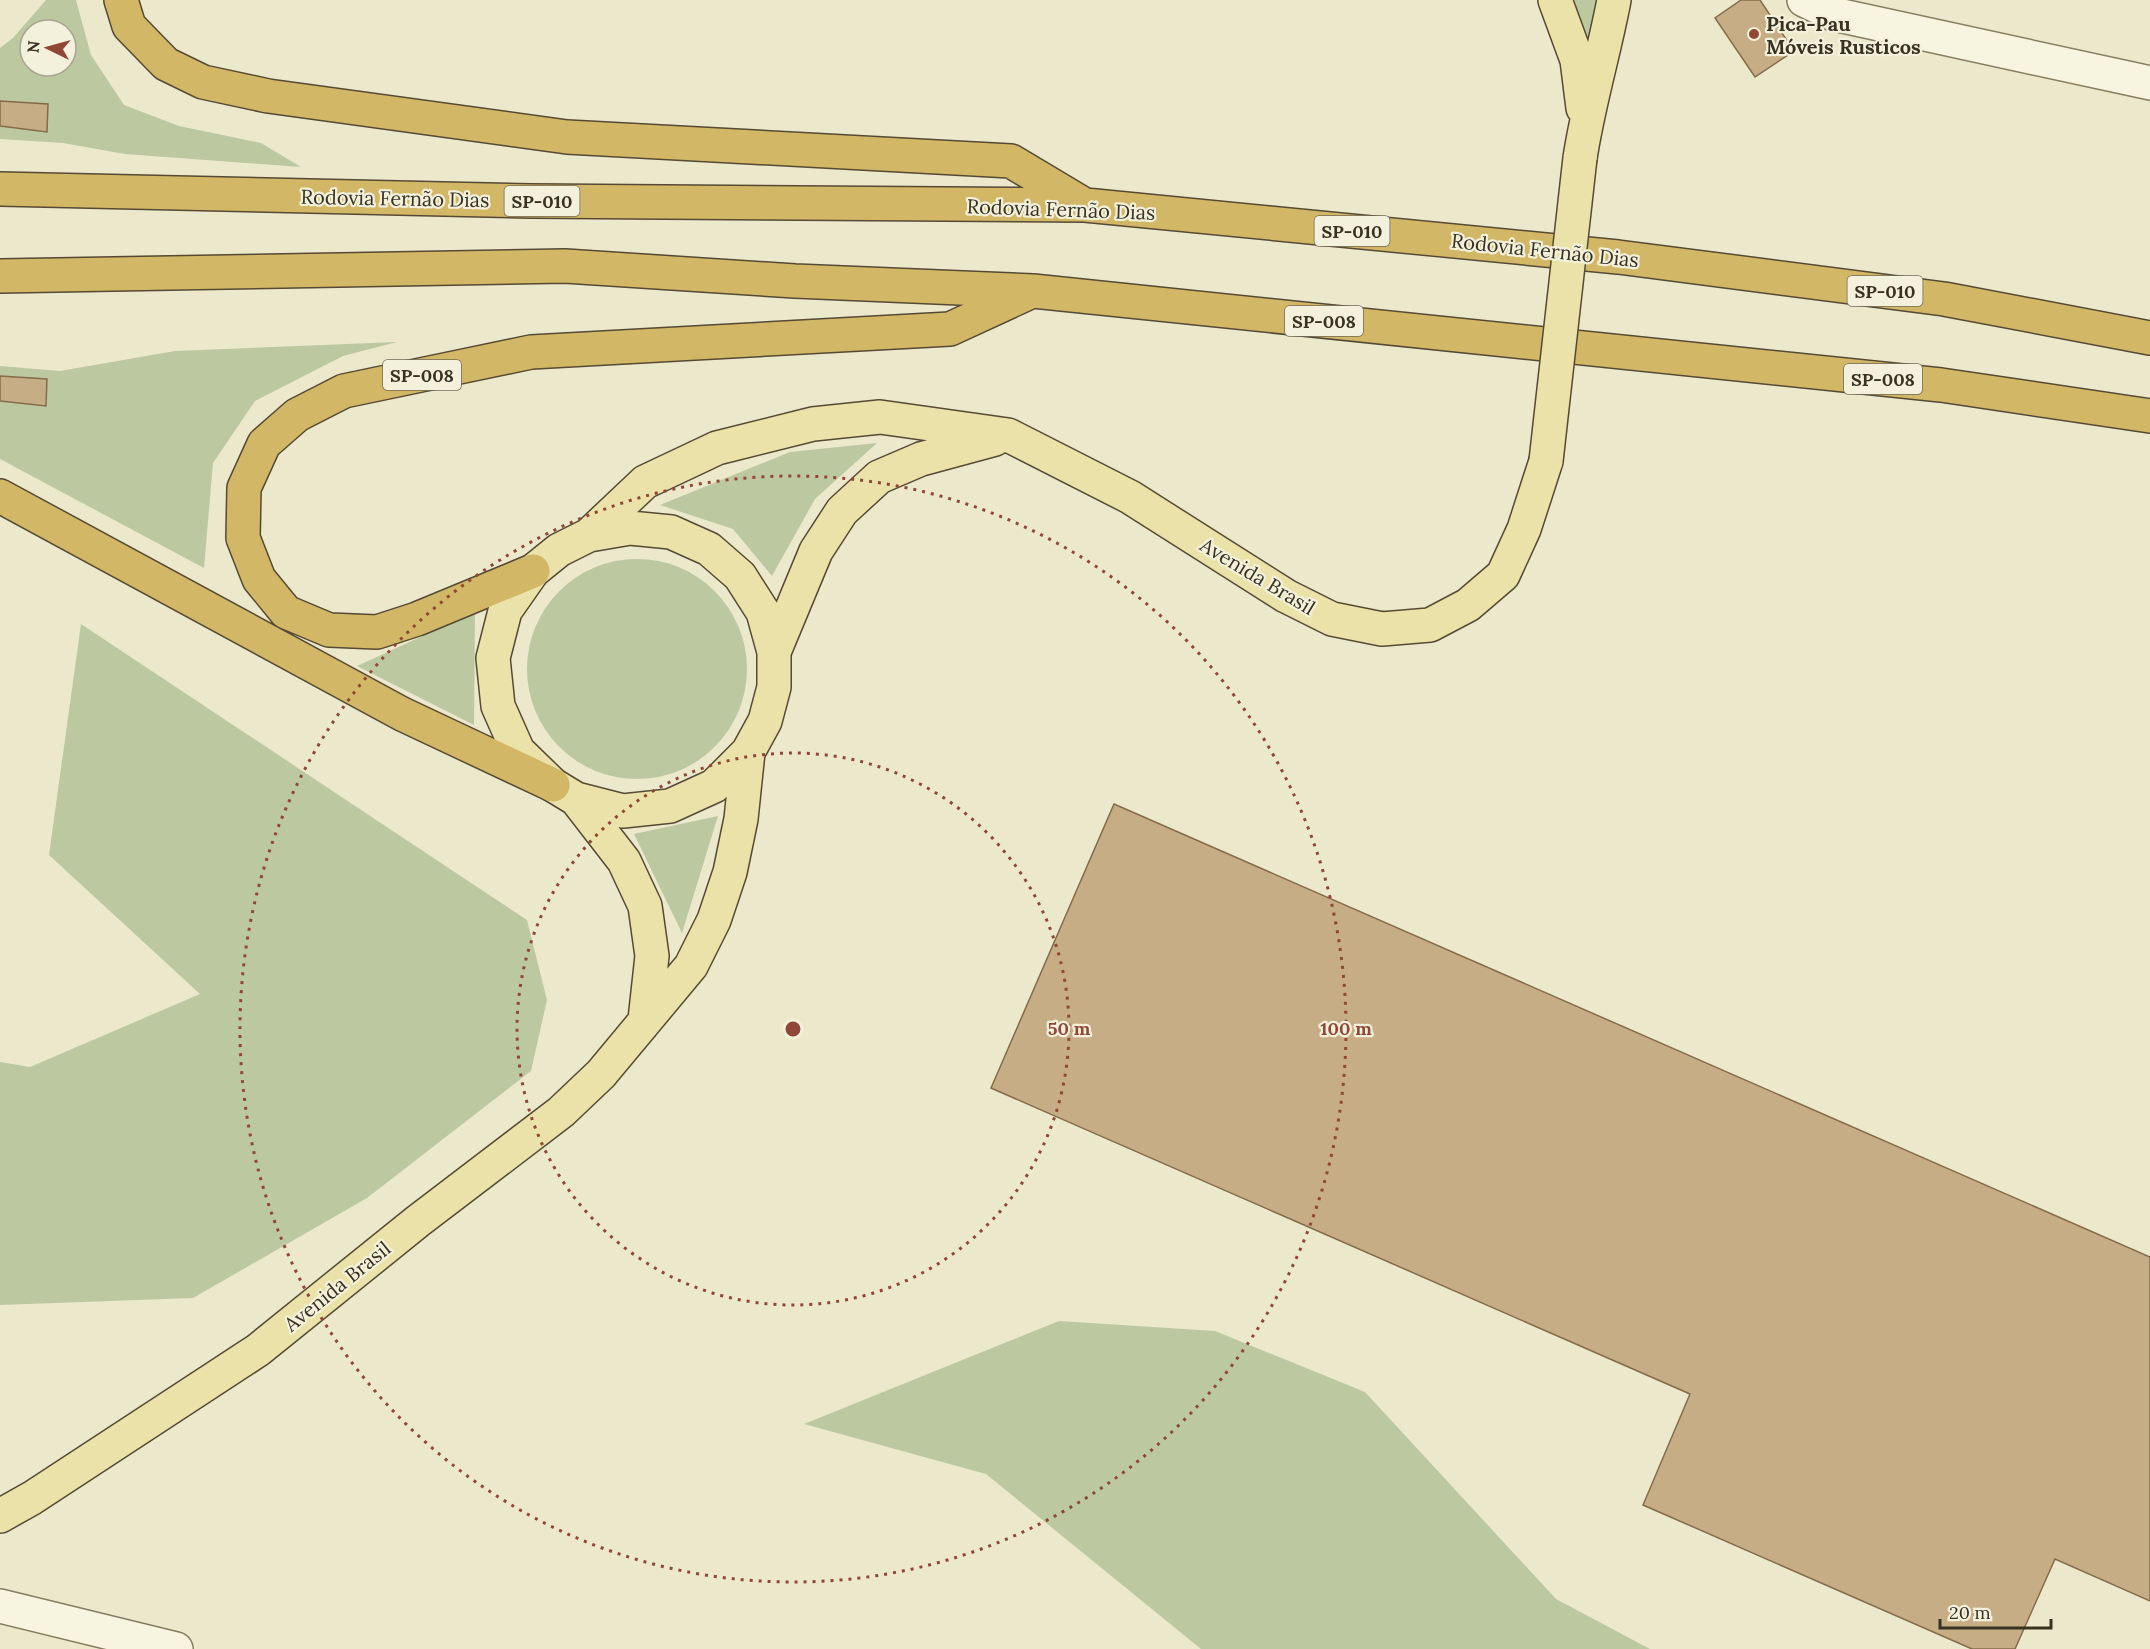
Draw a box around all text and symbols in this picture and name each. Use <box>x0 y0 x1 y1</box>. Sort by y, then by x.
place label: Pica-Pau Móveis Rusticos <box>1766 11 1921 59</box>
north arrow <box>18 18 78 78</box>
marker: Pica-Pau Móveis Rusticos <box>1747 27 1761 41</box>
text: N <box>23 40 44 54</box>
street label: Rodovia Fernão Dias <box>300 184 490 212</box>
road number: SP-010 <box>504 186 580 216</box>
street label: Rodovia Fernão Dias <box>966 193 1156 225</box>
road number: SP-010 <box>1314 216 1390 246</box>
street label: Rodovia Fernão Dias <box>1450 228 1640 272</box>
road number: SP-010 <box>1848 276 1922 306</box>
road number: SP-008 <box>1285 306 1363 336</box>
road number: SP-008 <box>383 360 461 390</box>
road number: SP-008 <box>1844 364 1922 394</box>
street label: Avenida Brasil <box>1195 531 1320 620</box>
text: 50 m <box>1048 1017 1091 1040</box>
text: 100 m <box>1320 1017 1372 1040</box>
centre of rings <box>783 1019 803 1039</box>
street label: Avenida Brasil <box>278 1235 395 1337</box>
scale bar <box>1940 1592 2051 1630</box>
text: 20 m <box>1949 1601 1991 1624</box>

